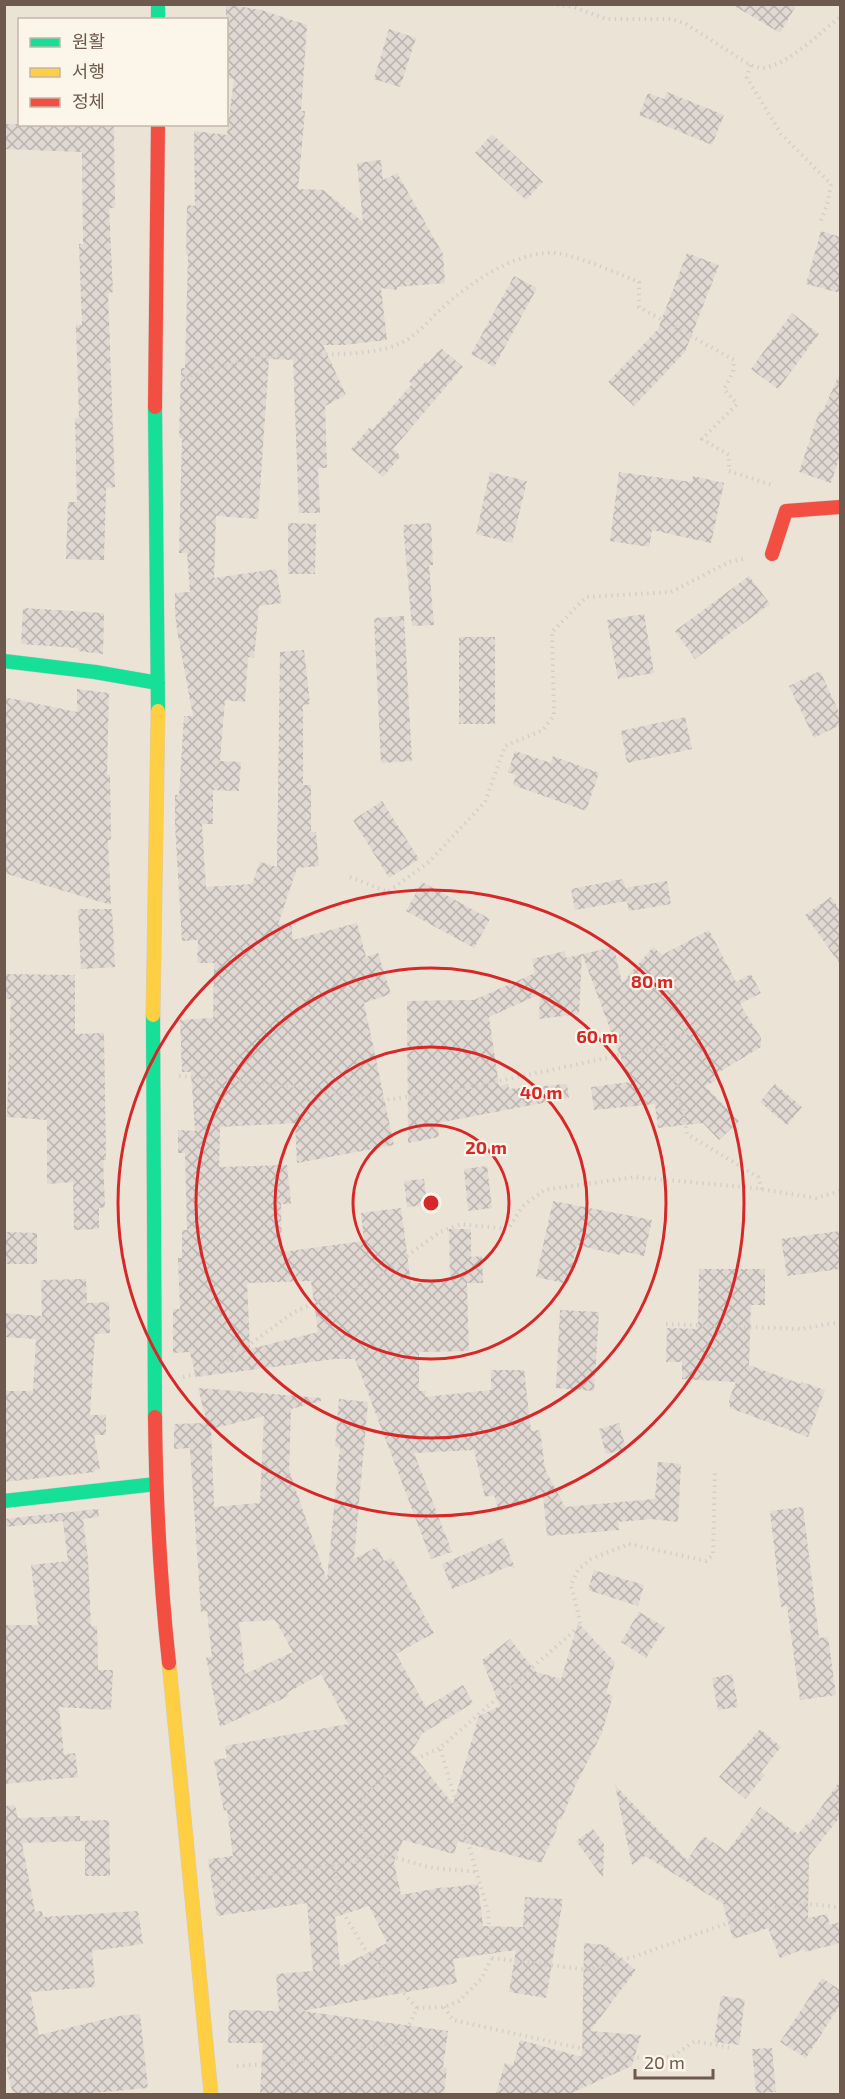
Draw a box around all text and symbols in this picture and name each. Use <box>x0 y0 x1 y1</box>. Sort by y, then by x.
legend <box>18 18 228 126</box>
text: 원활 <box>72 30 105 52</box>
text: 서행 <box>72 60 105 82</box>
text: 정체 <box>72 90 105 112</box>
text: 80 m <box>631 970 673 992</box>
text: 60 m <box>576 1025 618 1047</box>
text: 40 m <box>520 1081 562 1103</box>
text: 20 m <box>465 1136 507 1158</box>
centre of rings <box>421 1193 441 1213</box>
scale bar <box>635 2042 713 2080</box>
text: 20 m <box>644 2051 685 2073</box>

